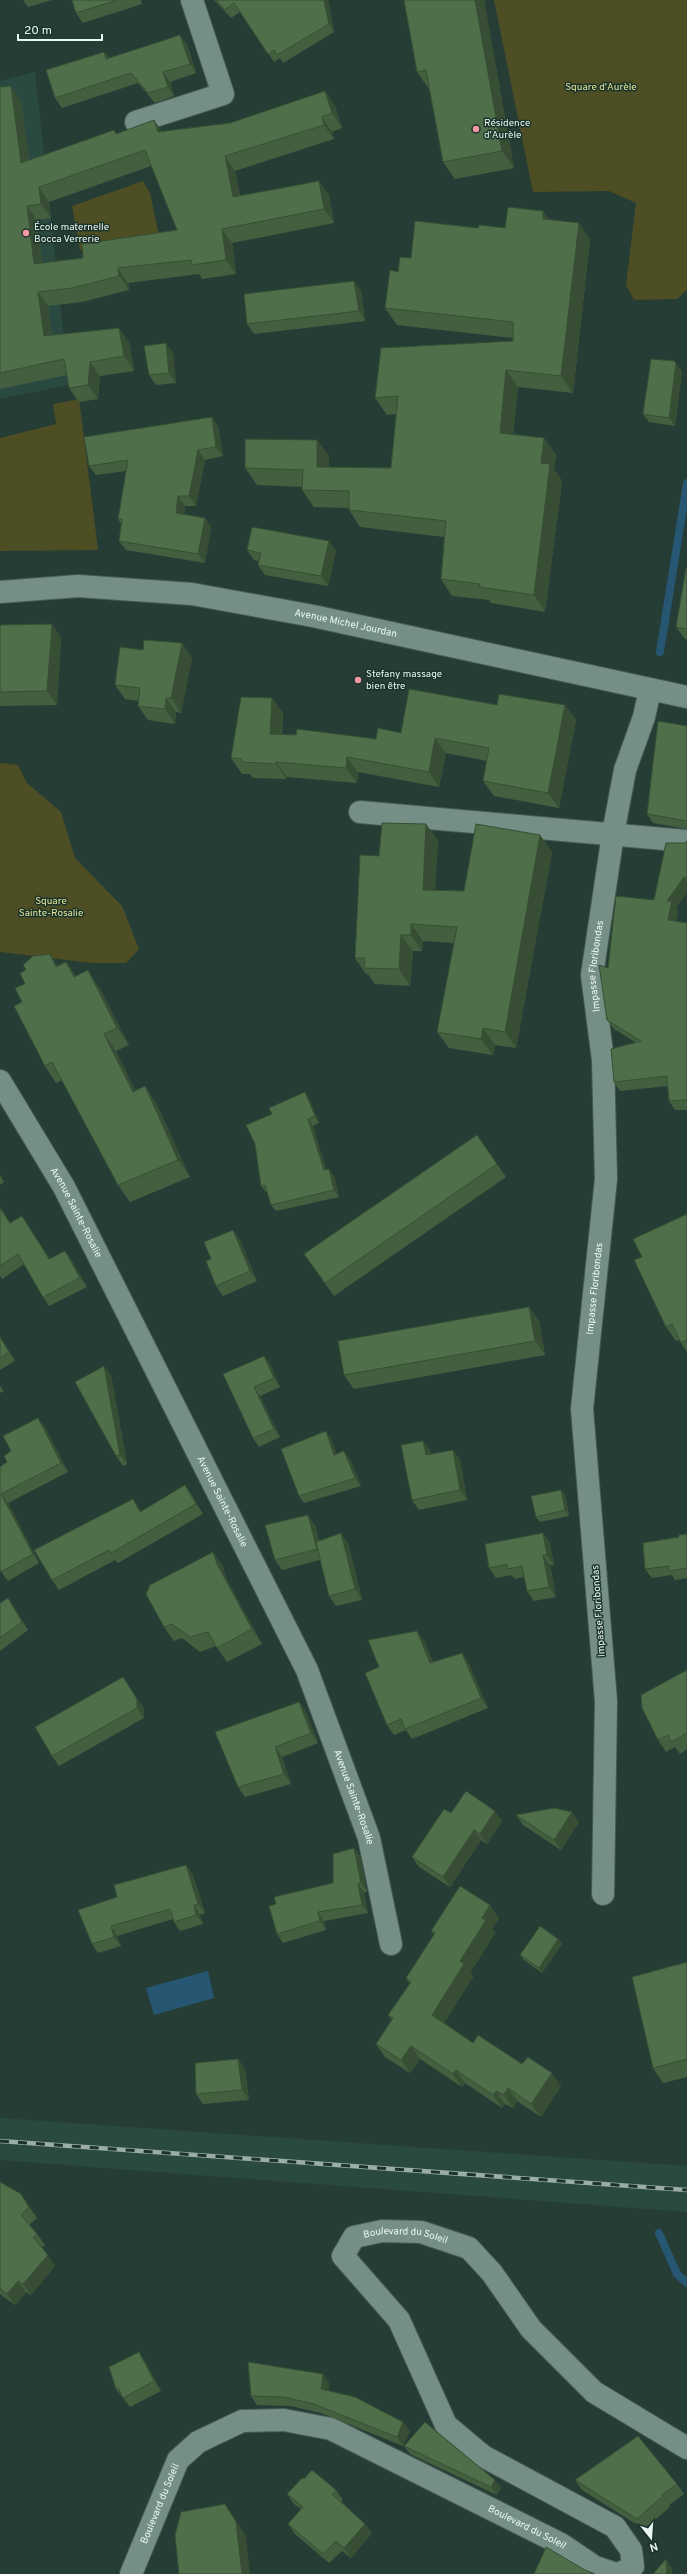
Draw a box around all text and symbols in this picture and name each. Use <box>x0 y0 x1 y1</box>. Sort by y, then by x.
scale bar <box>18 16 102 42</box>
text: 20 m <box>24 23 52 39</box>
park label: Square d'Aurèle <box>565 81 637 94</box>
place label: Résidence d'Aurèle <box>484 117 530 142</box>
marker: Résidence d'Aurèle <box>471 124 481 134</box>
place label: École maternelle Bocca Verrerie <box>34 221 109 246</box>
marker: École maternelle Bocca Verrerie <box>21 228 31 238</box>
street label: Avenue Michel Jourdan <box>293 606 398 641</box>
place label: Stefany massage bien être <box>366 668 442 693</box>
marker: Stefany massage bien être <box>353 675 363 685</box>
park label: Square Sainte-Rosalie <box>19 895 83 920</box>
street label: Impasse Floribondas <box>586 919 607 1013</box>
street label: Avenue Sainte-Rosalie <box>47 1165 105 1260</box>
street label: Impasse Floribondas <box>583 1242 606 1335</box>
street label: Avenue Sainte-Rosalie <box>194 1454 251 1549</box>
street label: Impasse Floribondas <box>589 1564 609 1657</box>
street label: Avenue Sainte-Rosalie <box>330 1748 377 1846</box>
street label: Boulevard du Soleil <box>362 2224 449 2247</box>
street label: Boulevard du Soleil <box>138 2462 182 2546</box>
street label: Boulevard du Soleil <box>486 2502 569 2552</box>
north arrow <box>631 2518 671 2558</box>
text: N <box>648 2539 659 2554</box>

